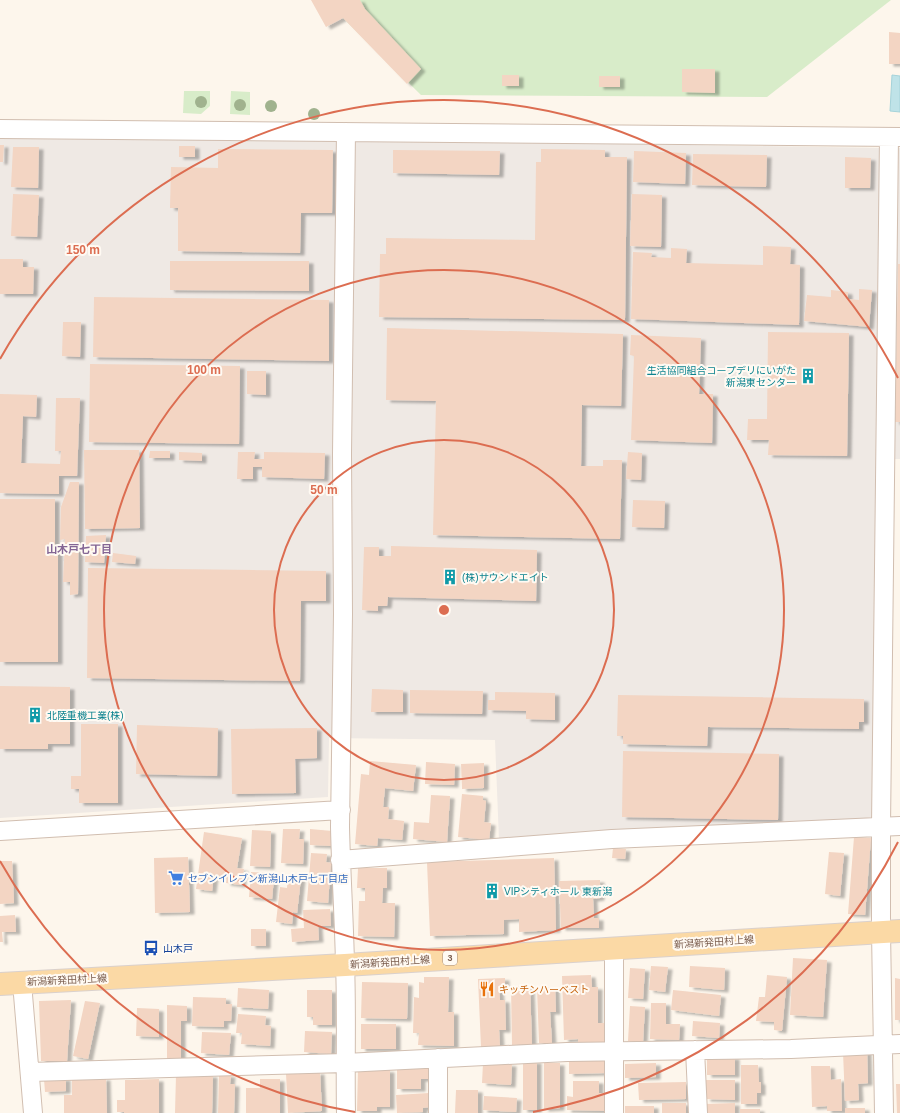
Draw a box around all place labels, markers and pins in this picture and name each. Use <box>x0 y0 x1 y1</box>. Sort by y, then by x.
place label: 生活協同組合コープデリにいがた 新潟東センター <box>647 365 796 388</box>
building icon: 生活協同組合コープデリにいがた 新潟東センター <box>799 367 817 385</box>
building icon: (株)サウンドエイト <box>441 568 459 586</box>
place label: (株)サウンドエイト <box>462 572 549 583</box>
centre of rings <box>437 603 451 617</box>
building icon: 北陸重機工業(株) <box>26 706 44 724</box>
place label: 北陸重機工業(株) <box>47 710 124 721</box>
supermarket icon: セブンイレブン新潟山木戸七丁目店 <box>167 869 185 887</box>
place label: セブンイレブン新潟山木戸七丁目店 <box>188 873 348 884</box>
building icon: VIPシティホール 東新潟 <box>483 882 501 900</box>
place label: VIPシティホール 東新潟 <box>504 886 612 897</box>
bus stop icon: 山木戸 <box>142 939 160 957</box>
place label: 山木戸 <box>163 943 193 954</box>
restaurant icon: キッチンハーベスト <box>478 980 496 998</box>
place label: キッチンハーベスト <box>499 984 589 995</box>

